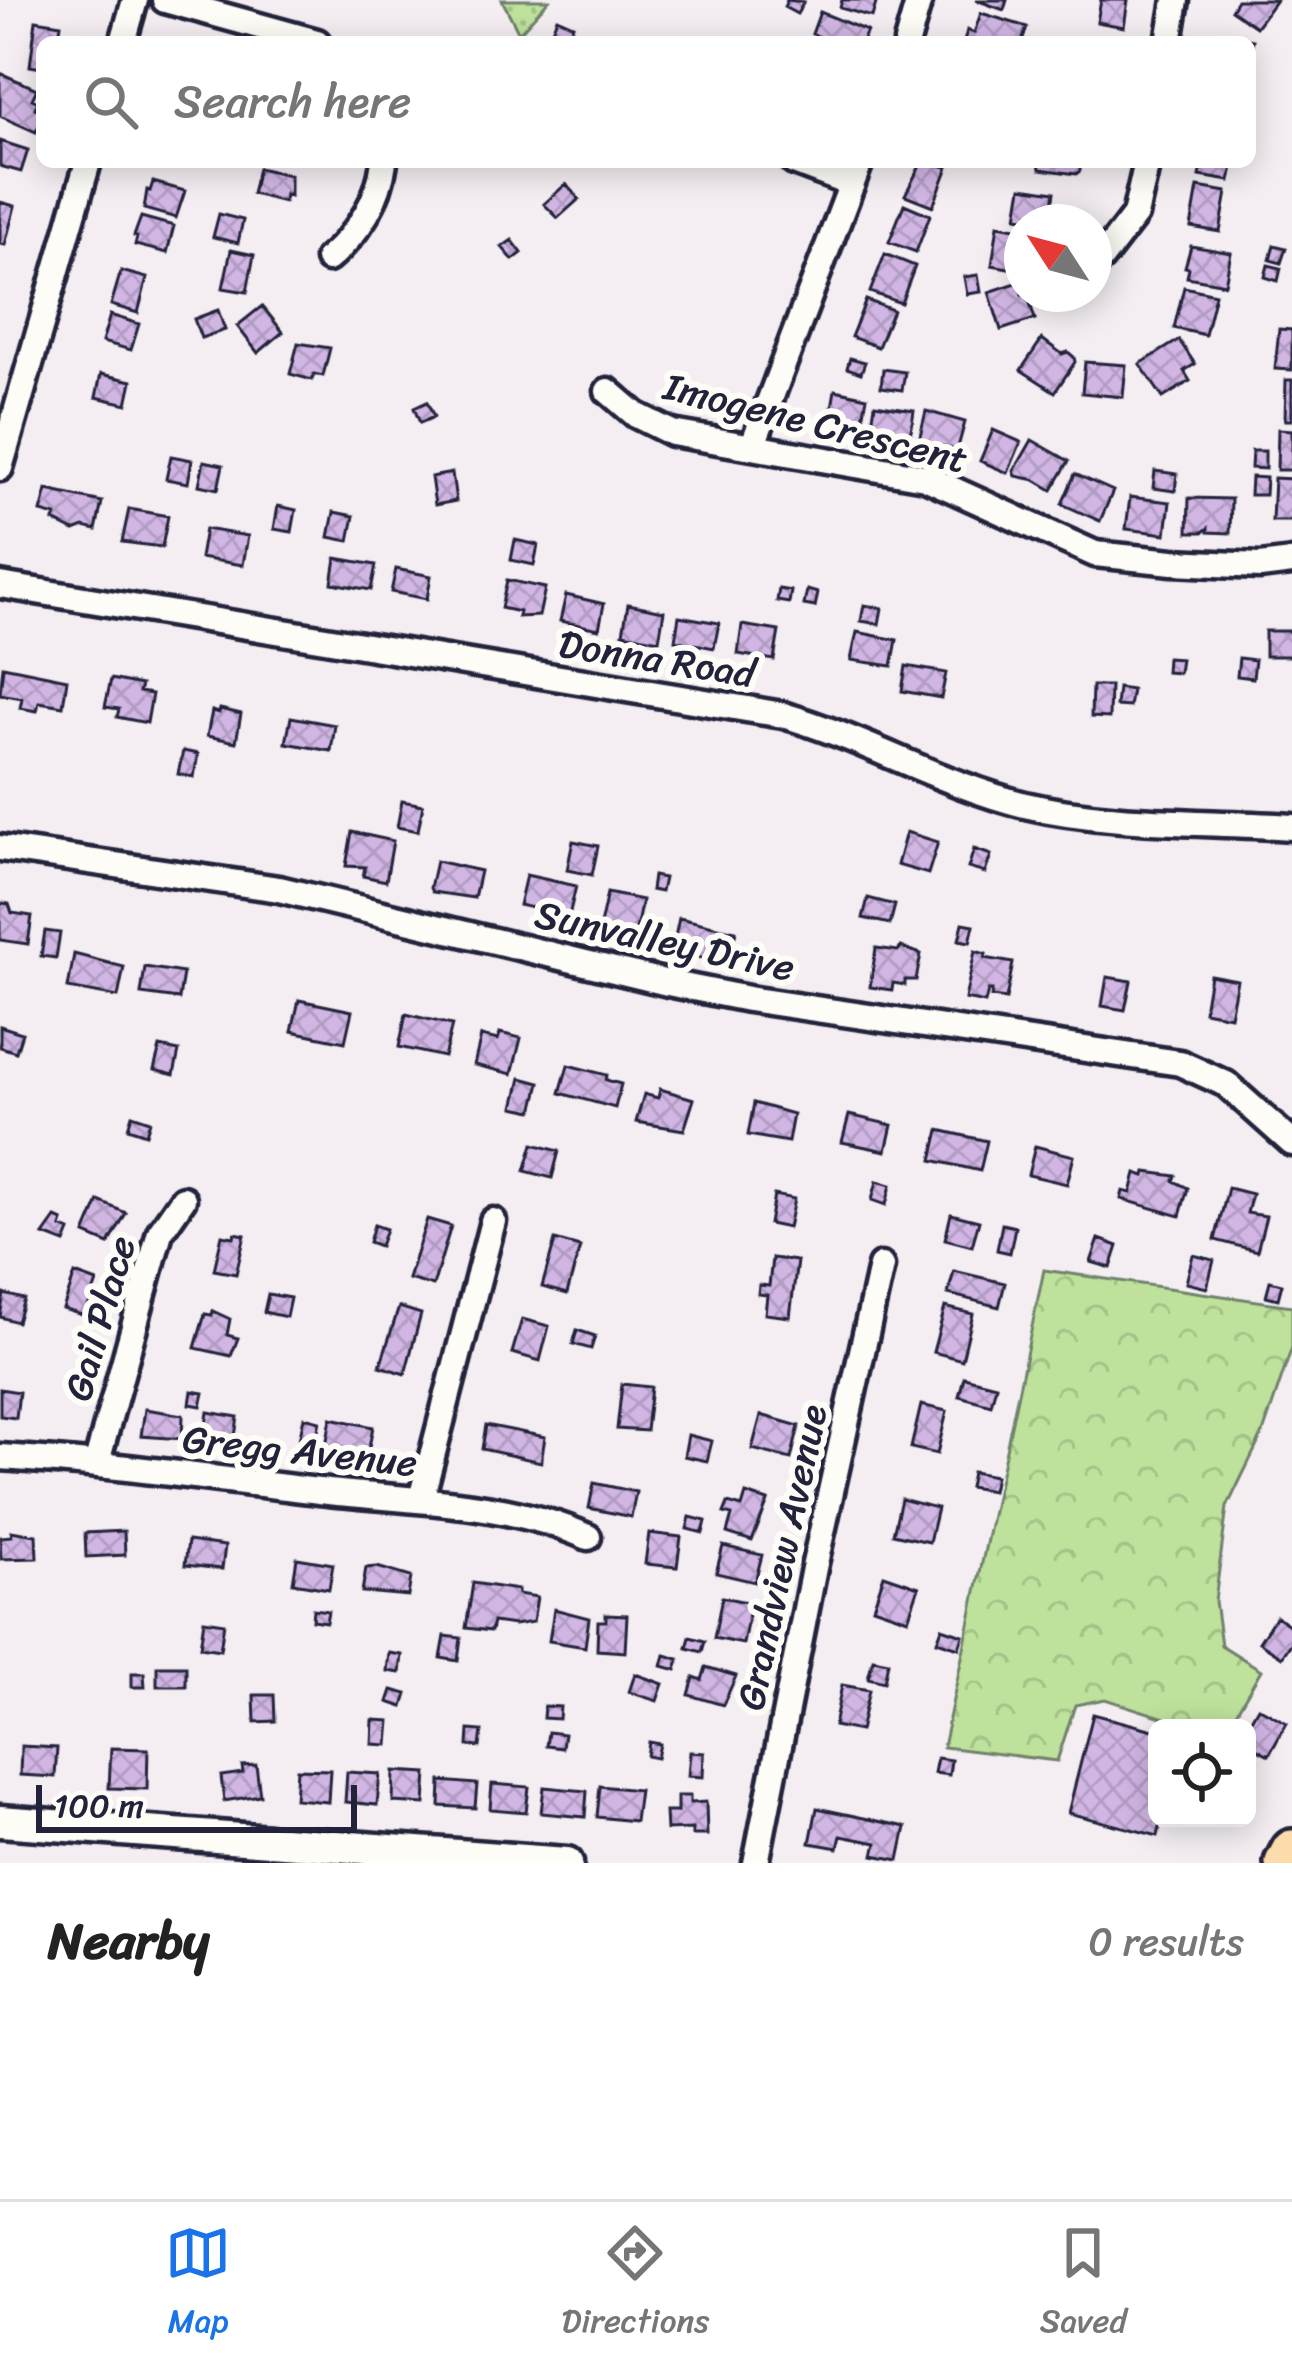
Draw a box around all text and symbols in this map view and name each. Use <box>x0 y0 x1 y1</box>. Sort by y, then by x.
search box <box>36 36 1256 168</box>
text: Search here <box>174 62 411 142</box>
icon: search <box>78 69 144 135</box>
north arrow <box>1004 204 1112 312</box>
street label: Imogene Crescent <box>656 351 975 494</box>
street label: Donna Road <box>554 609 763 708</box>
street label: Sunvalley Drive <box>529 879 801 1002</box>
street label: Gail Place <box>43 1227 156 1409</box>
street label: Grandview Avenue <box>715 1398 848 1716</box>
street label: Gregg Avenue <box>179 1404 421 1497</box>
map controls <box>1148 1719 1256 1827</box>
button: locate <box>1148 1719 1256 1827</box>
text: 100 m <box>54 1777 144 1835</box>
scale bar <box>36 1779 357 1832</box>
text: Nearby <box>48 1896 209 1986</box>
text: 0 results <box>1088 1907 1244 1976</box>
tab: Map <box>165 2220 231 2350</box>
tab: Directions <box>562 2220 709 2350</box>
tab: Saved <box>1040 2220 1127 2350</box>

